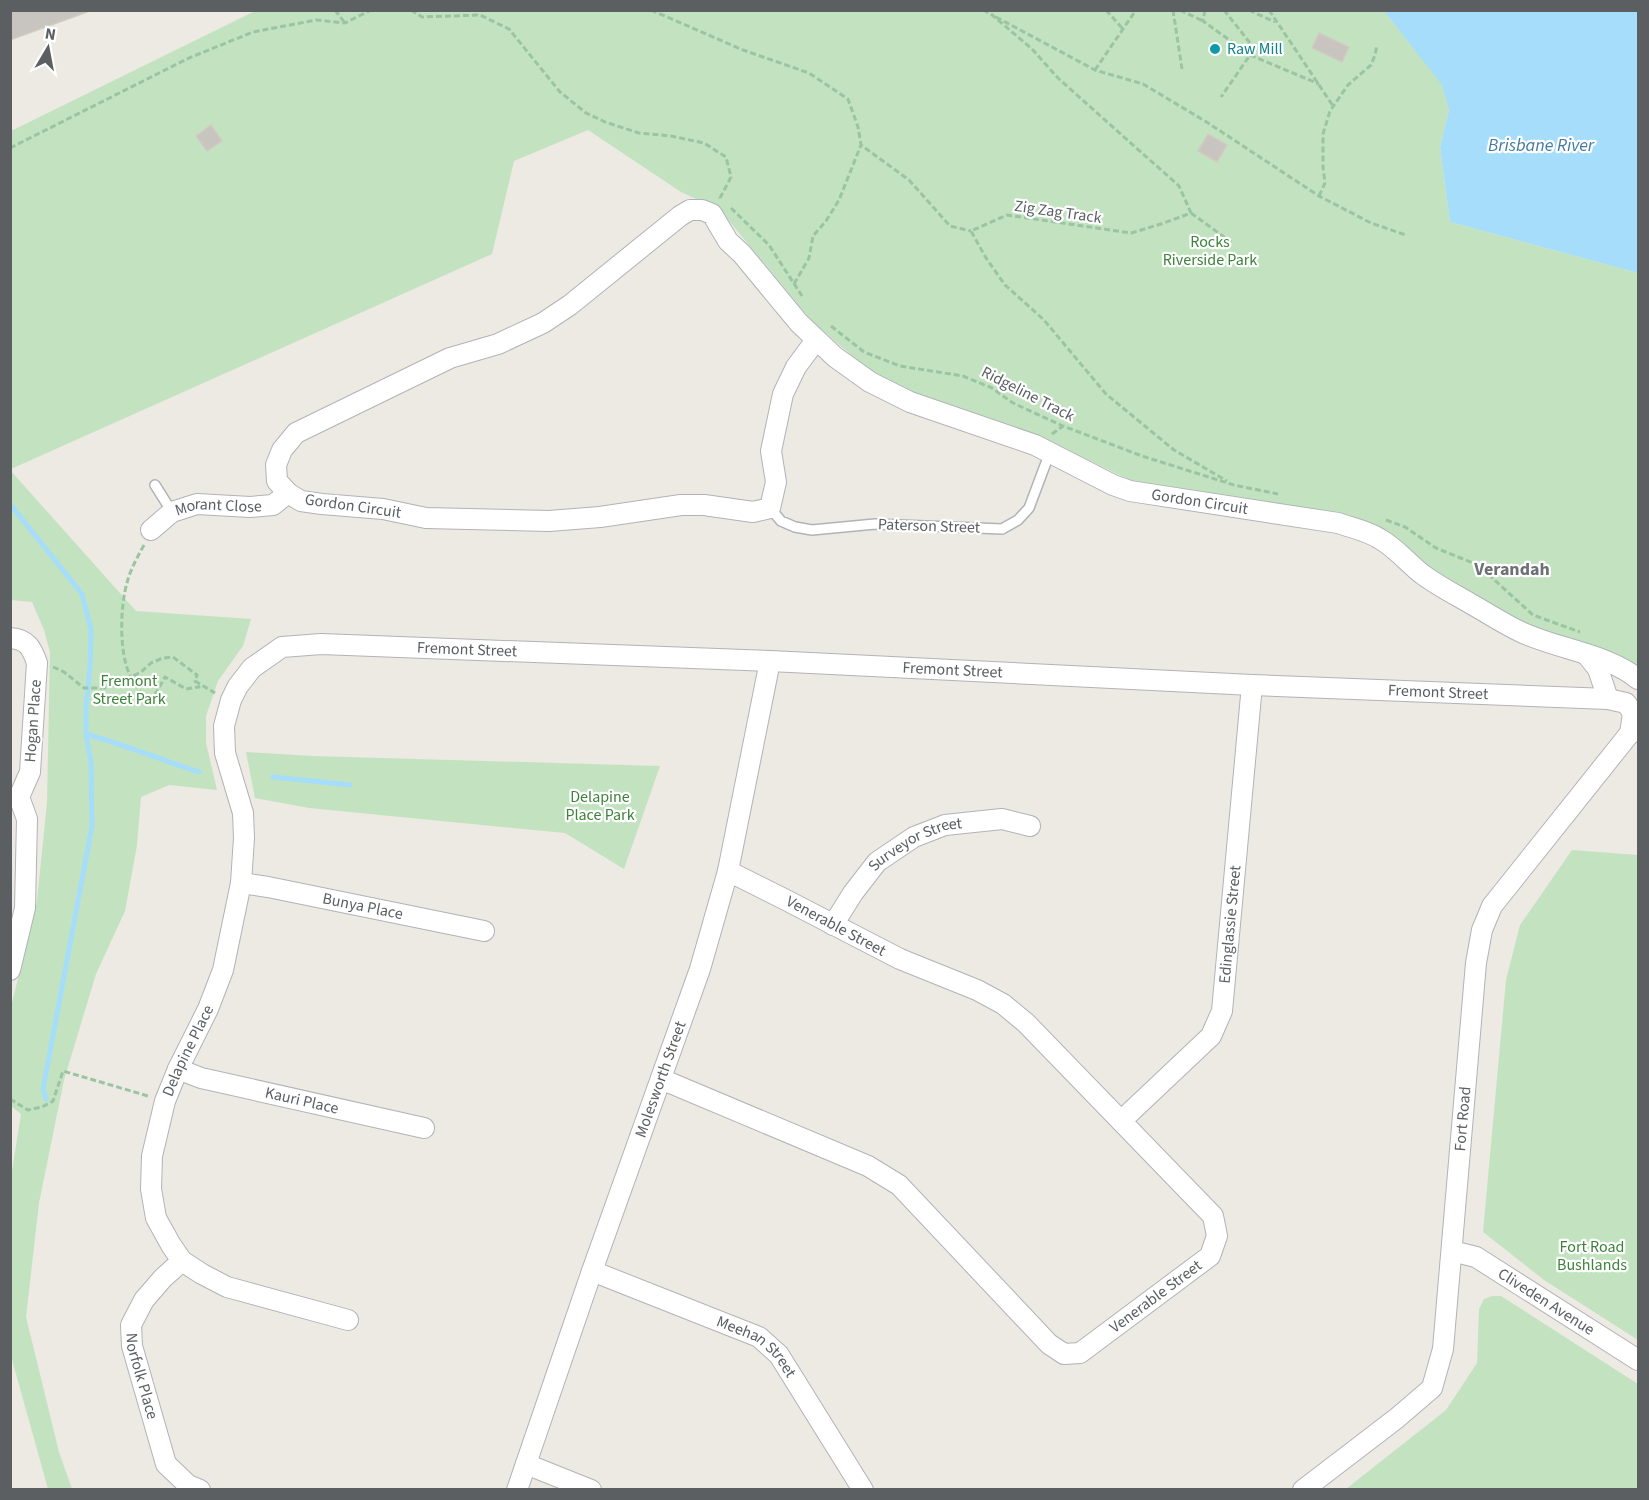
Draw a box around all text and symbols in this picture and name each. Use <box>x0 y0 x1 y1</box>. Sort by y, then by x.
north arrow <box>18 18 78 78</box>
text: N <box>43 22 58 46</box>
place label: Raw Mill <box>1227 38 1283 60</box>
marker: Raw Mill <box>1208 42 1222 56</box>
water label: Brisbane River <box>1488 133 1595 158</box>
street label: Zig Zag Track <box>1013 195 1103 229</box>
park label: Rocks Riverside Park <box>1163 231 1257 271</box>
street label: Ridgeline Track <box>978 361 1078 427</box>
street label: Gordon Circuit <box>1150 483 1250 520</box>
street label: Gordon Circuit <box>303 488 403 524</box>
street label: Morant Close <box>172 493 263 521</box>
street label: Paterson Street <box>878 513 981 539</box>
district label: Verandah <box>1473 557 1550 582</box>
street label: Fremont Street <box>416 637 518 662</box>
street label: Fremont Street <box>902 657 1004 684</box>
park label: Fremont Street Park <box>92 670 166 710</box>
street label: Hogan Place <box>19 679 47 763</box>
street label: Fremont Street <box>1387 679 1489 705</box>
park label: Delapine Place Park <box>565 786 635 826</box>
street label: Surveyor Street <box>863 812 964 876</box>
street label: Edinglassie Street <box>1214 864 1246 985</box>
street label: Bunya Place <box>321 887 405 925</box>
street label: Venerable Street <box>782 890 890 962</box>
street label: Delapine Place <box>157 1001 219 1100</box>
street label: Molesworth Street <box>630 1018 692 1141</box>
street label: Kauri Place <box>263 1082 341 1120</box>
street label: Fort Road <box>1449 1086 1476 1152</box>
park label: Fort Road Bushlands <box>1557 1236 1627 1276</box>
street label: Venerable Street <box>1105 1254 1207 1338</box>
street label: Cliveden Avenue <box>1494 1263 1599 1341</box>
street label: Meehan Street <box>713 1310 802 1382</box>
street label: Norfolk Place <box>120 1332 164 1422</box>

